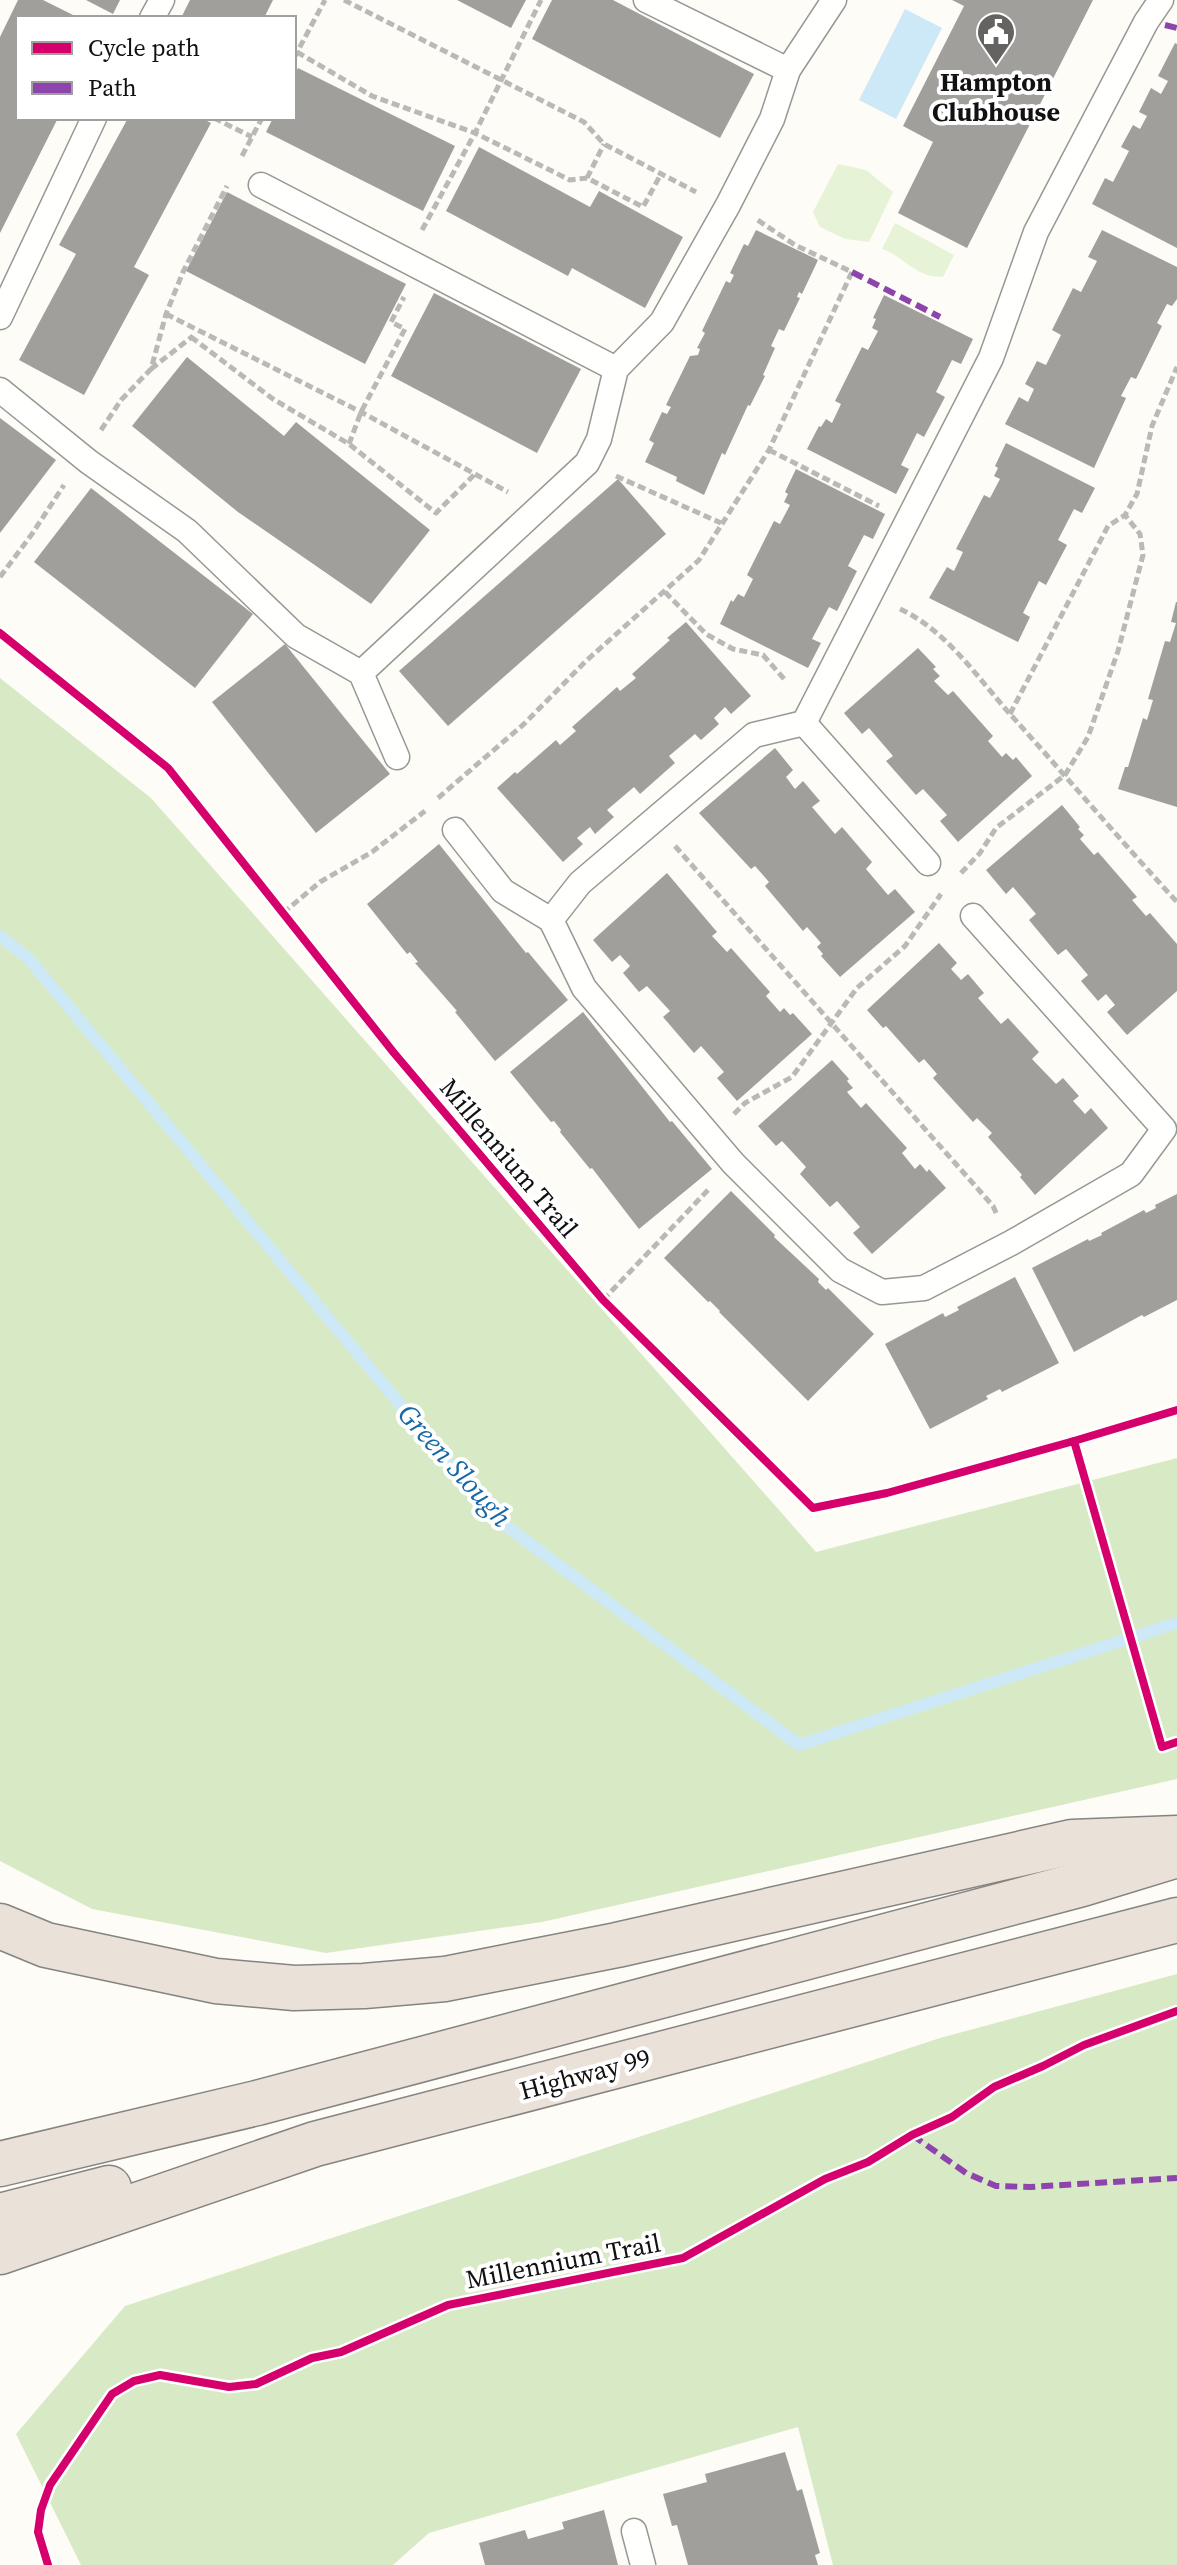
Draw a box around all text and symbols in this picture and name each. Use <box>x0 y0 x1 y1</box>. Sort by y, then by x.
public building icon: Hampton Clubhouse <box>975 11 1017 66</box>
legend <box>16 16 296 120</box>
text: Cycle path <box>88 31 200 64</box>
place label: Hampton Clubhouse <box>932 64 1060 130</box>
text: Path <box>88 71 137 104</box>
street label: Millennium Trail <box>432 1071 586 1245</box>
water label: Green Slough <box>390 1395 520 1535</box>
street label: Highway 99 <box>516 2039 654 2109</box>
street label: Millennium Trail <box>463 2224 664 2298</box>

